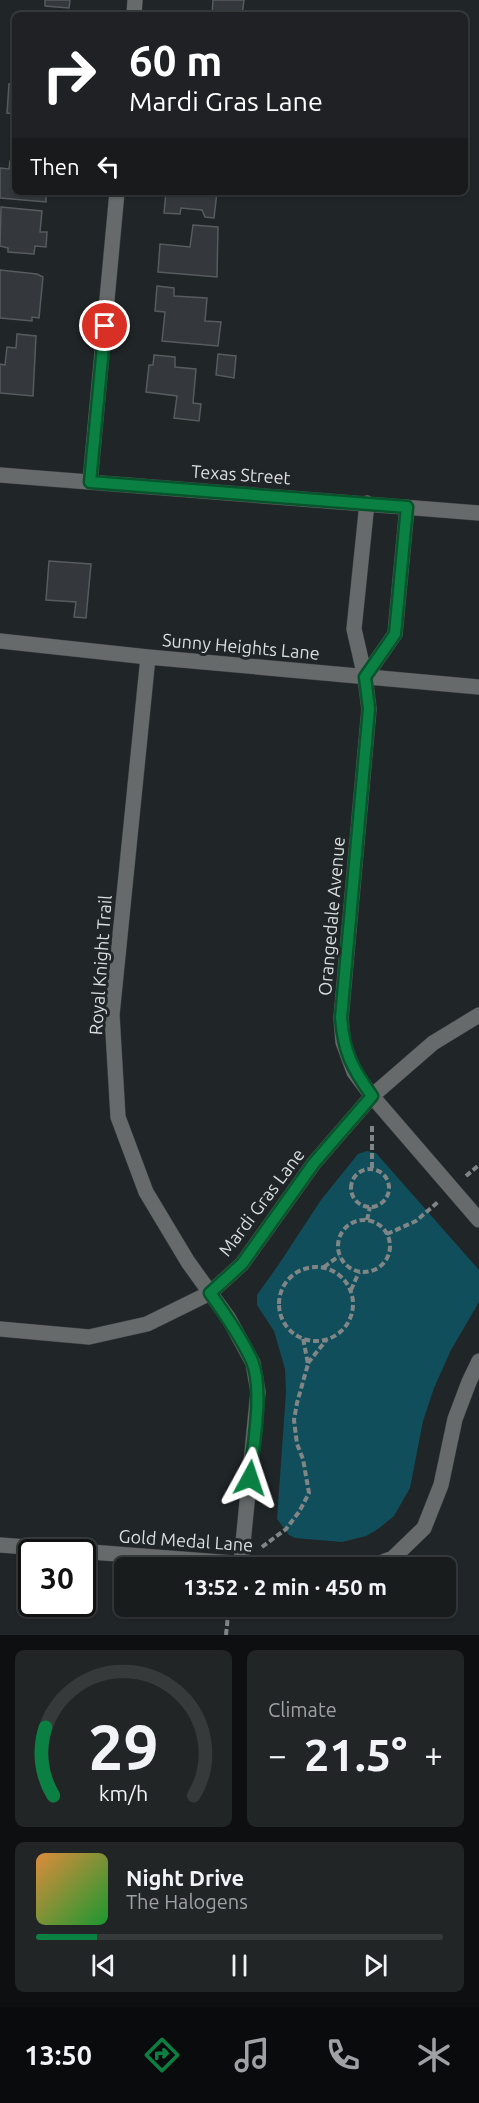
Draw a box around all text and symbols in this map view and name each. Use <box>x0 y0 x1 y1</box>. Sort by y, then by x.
icon: right <box>30 36 108 114</box>
text: 60 m <box>129 37 223 84</box>
text: Mardi Gras Lane <box>129 86 323 116</box>
icon: left <box>92 150 125 183</box>
text: Then <box>30 154 80 179</box>
pin <box>79 300 130 351</box>
icon: arrive <box>88 309 121 342</box>
street label: Texas Street <box>191 461 291 487</box>
street label: Sunny Heights Lane <box>161 629 321 663</box>
street label: Orangedale Avenue <box>314 836 348 996</box>
street label: Royal Knight Trail <box>85 894 115 1036</box>
street label: Mardi Gras Lane <box>214 1144 308 1260</box>
position arrow <box>218 1446 282 1510</box>
street label: Gold Medal Lane <box>118 1525 254 1555</box>
speed limit sign: 30 <box>18 1539 96 1617</box>
text: 13:52 · 2 min · 450 m <box>183 1574 387 1599</box>
text: Climate <box>268 1698 337 1721</box>
text: 29 <box>88 1712 159 1782</box>
text: 21.5° <box>304 1729 407 1780</box>
text: − <box>268 1736 287 1773</box>
text: + <box>424 1736 443 1773</box>
text: km/h <box>99 1781 148 1805</box>
text: Night Drive <box>126 1865 244 1890</box>
text: The Halogens <box>126 1890 248 1913</box>
icon: previous <box>87 1949 120 1982</box>
icon: pause <box>223 1949 256 1982</box>
icon: next <box>359 1949 392 1982</box>
icon: directions <box>141 2034 183 2076</box>
icon: music <box>231 2034 273 2076</box>
icon: phone <box>322 2034 364 2076</box>
icon: climate <box>413 2034 455 2076</box>
text: 13:50 <box>24 2040 92 2070</box>

